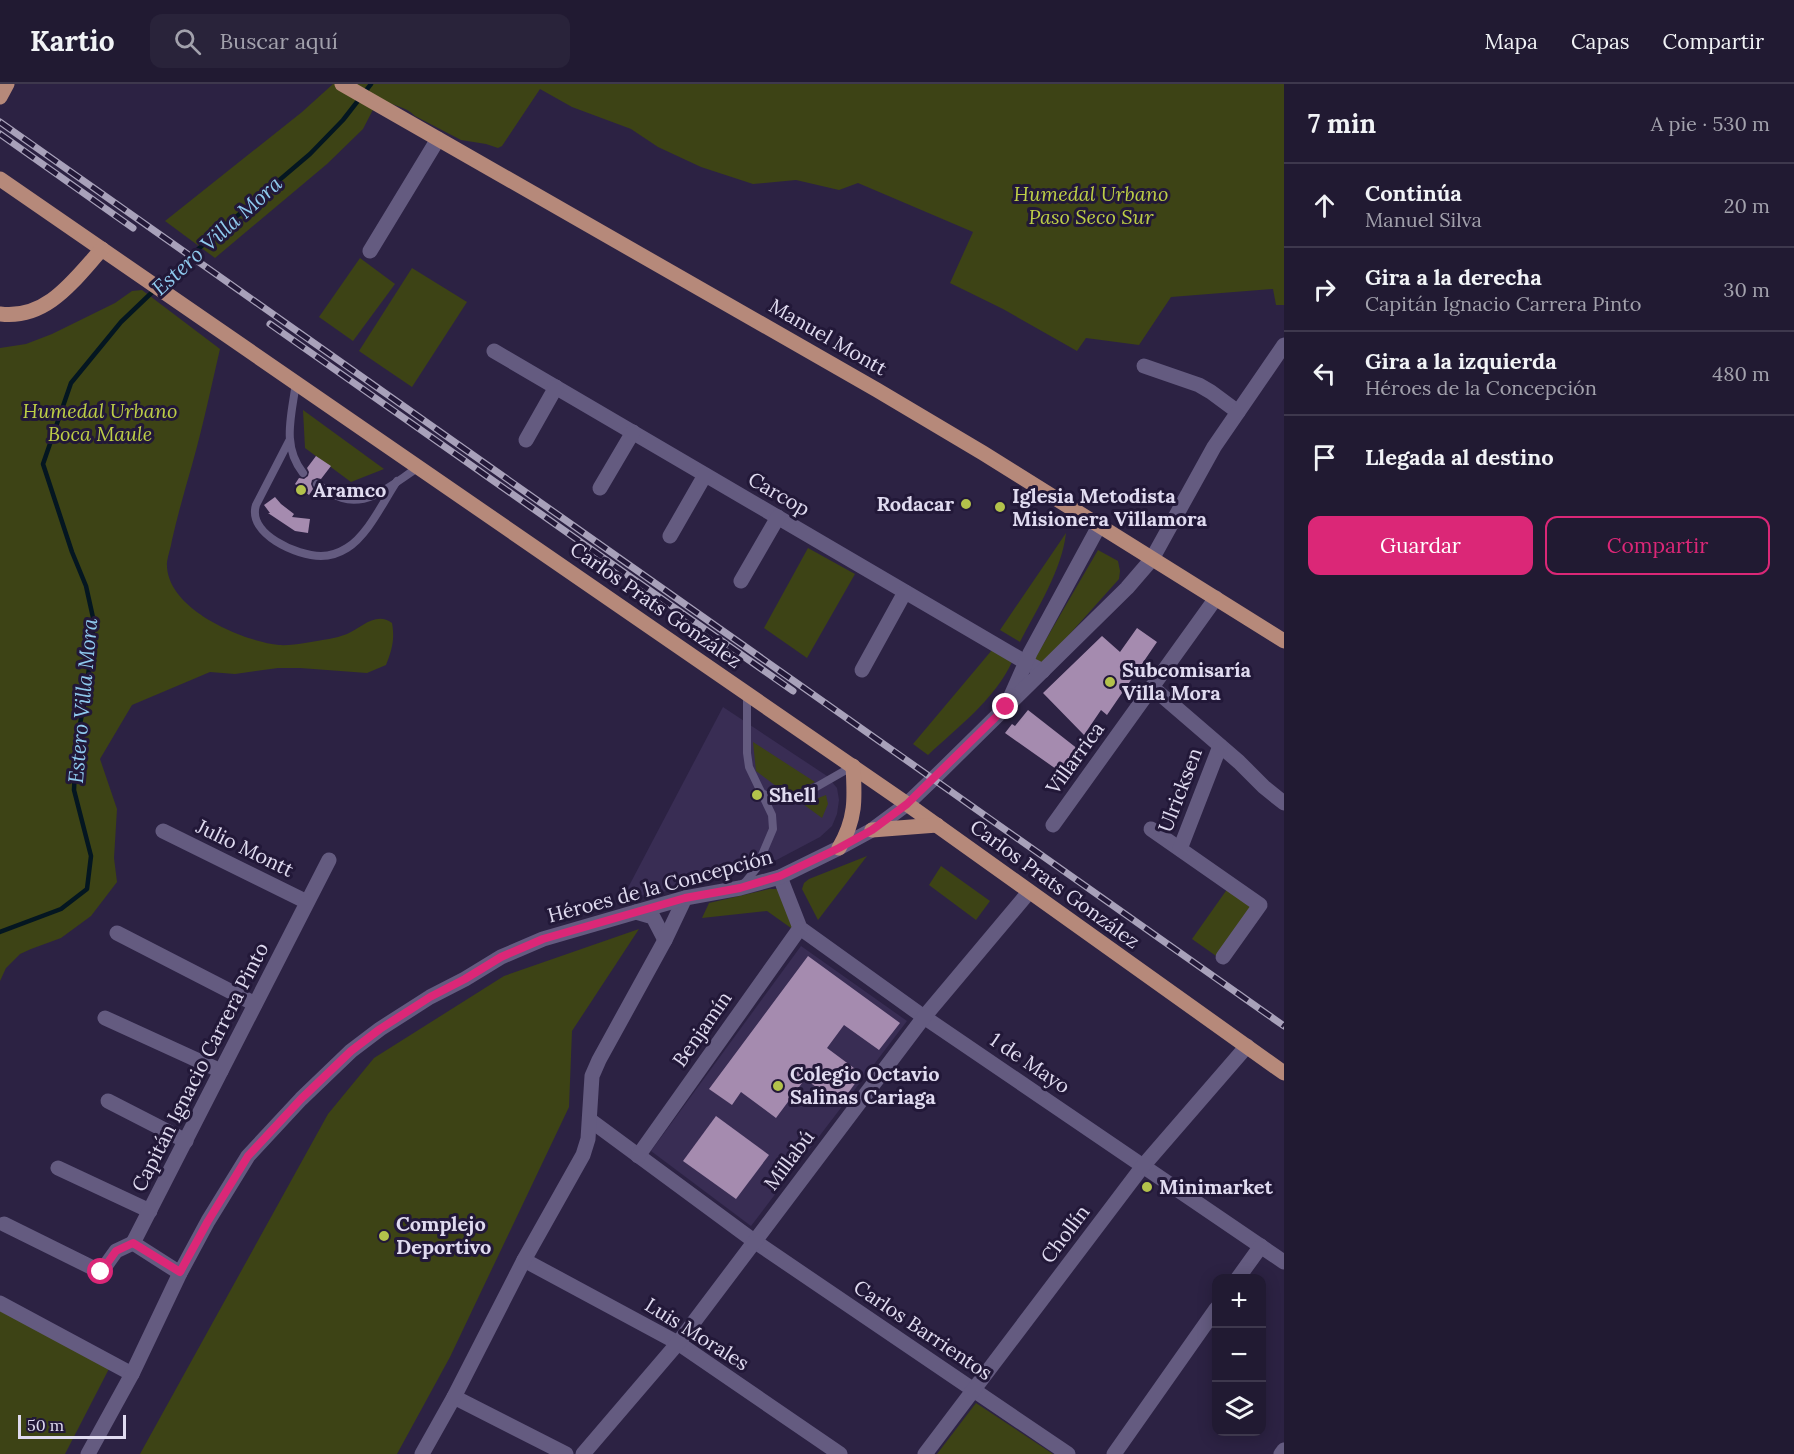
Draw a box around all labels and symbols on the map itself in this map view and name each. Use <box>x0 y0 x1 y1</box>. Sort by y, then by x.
water label: Estero Villa Mora <box>146 170 288 301</box>
park label: Humedal Urbano Paso Seco Sur <box>1014 181 1168 229</box>
street label: Manuel Montt <box>765 293 892 380</box>
park label: Humedal Urbano Boca Maule <box>23 398 177 446</box>
street label: Carcop <box>744 466 815 521</box>
place label: Aramco <box>313 477 386 502</box>
marker: Aramco <box>294 483 308 497</box>
place label: Iglesia Metodista Misionera Villamora <box>1012 483 1207 531</box>
place label: Rodacar <box>876 491 954 516</box>
marker: Rodacar <box>959 497 973 511</box>
marker: Iglesia Metodista Misionera Villamora <box>993 500 1007 514</box>
street label: Carlos Prats González <box>566 536 747 673</box>
water label: Estero Villa Mora <box>62 617 103 785</box>
place label: Subcomisaría Villa Mora <box>1122 657 1252 705</box>
marker: Subcomisaría Villa Mora <box>1103 675 1117 689</box>
route end <box>992 693 1018 719</box>
street label: Villarrica <box>1039 717 1109 800</box>
street label: Ulricksen <box>1152 744 1207 836</box>
place label: Shell <box>769 782 817 807</box>
marker: Shell <box>750 788 764 802</box>
street label: Julio Montt <box>192 813 298 882</box>
street label: Carlos Prats González <box>966 814 1145 954</box>
street label: Héroes de la Concepción <box>545 843 775 928</box>
street label: Capitán Ignacio Carrera Pinto <box>126 938 273 1196</box>
street label: Benjamín <box>667 986 737 1071</box>
street label: 1 de Mayo <box>986 1027 1075 1098</box>
place label: Colegio Octavio Salinas Cariaga <box>790 1061 940 1109</box>
marker: Colegio Octavio Salinas Cariaga <box>771 1079 785 1093</box>
street label: Millabú <box>758 1125 819 1195</box>
place label: Minimarket <box>1159 1174 1274 1199</box>
marker: Minimarket <box>1140 1180 1154 1194</box>
street label: Chollín <box>1035 1200 1095 1268</box>
place label: Complejo Deportivo <box>396 1211 491 1259</box>
marker: Complejo Deportivo <box>377 1229 391 1243</box>
route start <box>87 1258 113 1284</box>
street label: Carlos Barrientos <box>849 1274 997 1385</box>
street label: Luis Morales <box>641 1292 754 1375</box>
scale bar <box>18 1412 126 1440</box>

